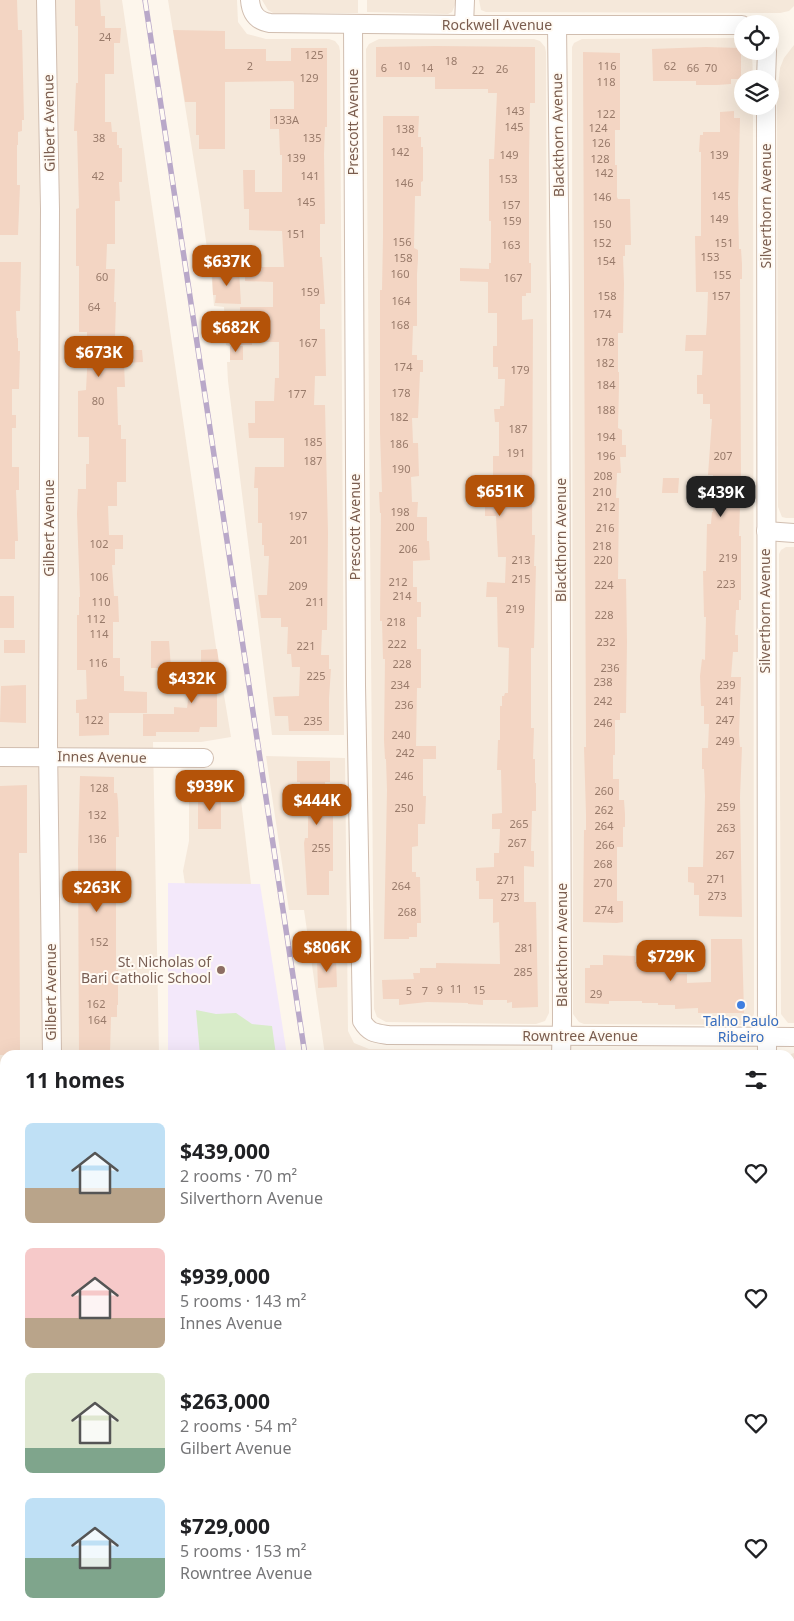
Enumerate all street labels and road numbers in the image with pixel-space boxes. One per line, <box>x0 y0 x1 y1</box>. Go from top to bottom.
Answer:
street label: Rockwell Avenue <box>442 15 552 34</box>
street label: Prescott Avenue <box>343 69 362 175</box>
street label: Blackthorn Avenue <box>547 73 568 197</box>
street label: Gilbert Avenue <box>38 74 59 172</box>
street label: Silverthorn Avenue <box>756 143 775 269</box>
street label: Prescott Avenue <box>345 474 364 580</box>
street label: Blackthorn Avenue <box>551 478 570 602</box>
street label: Gilbert Avenue <box>39 479 58 577</box>
street label: Silverthorn Avenue <box>755 548 774 674</box>
street label: Innes Avenue <box>57 746 147 767</box>
street label: Blackthorn Avenue <box>552 883 571 1007</box>
street label: Gilbert Avenue <box>41 943 60 1041</box>
street label: Rowntree Avenue <box>522 1026 638 1045</box>

